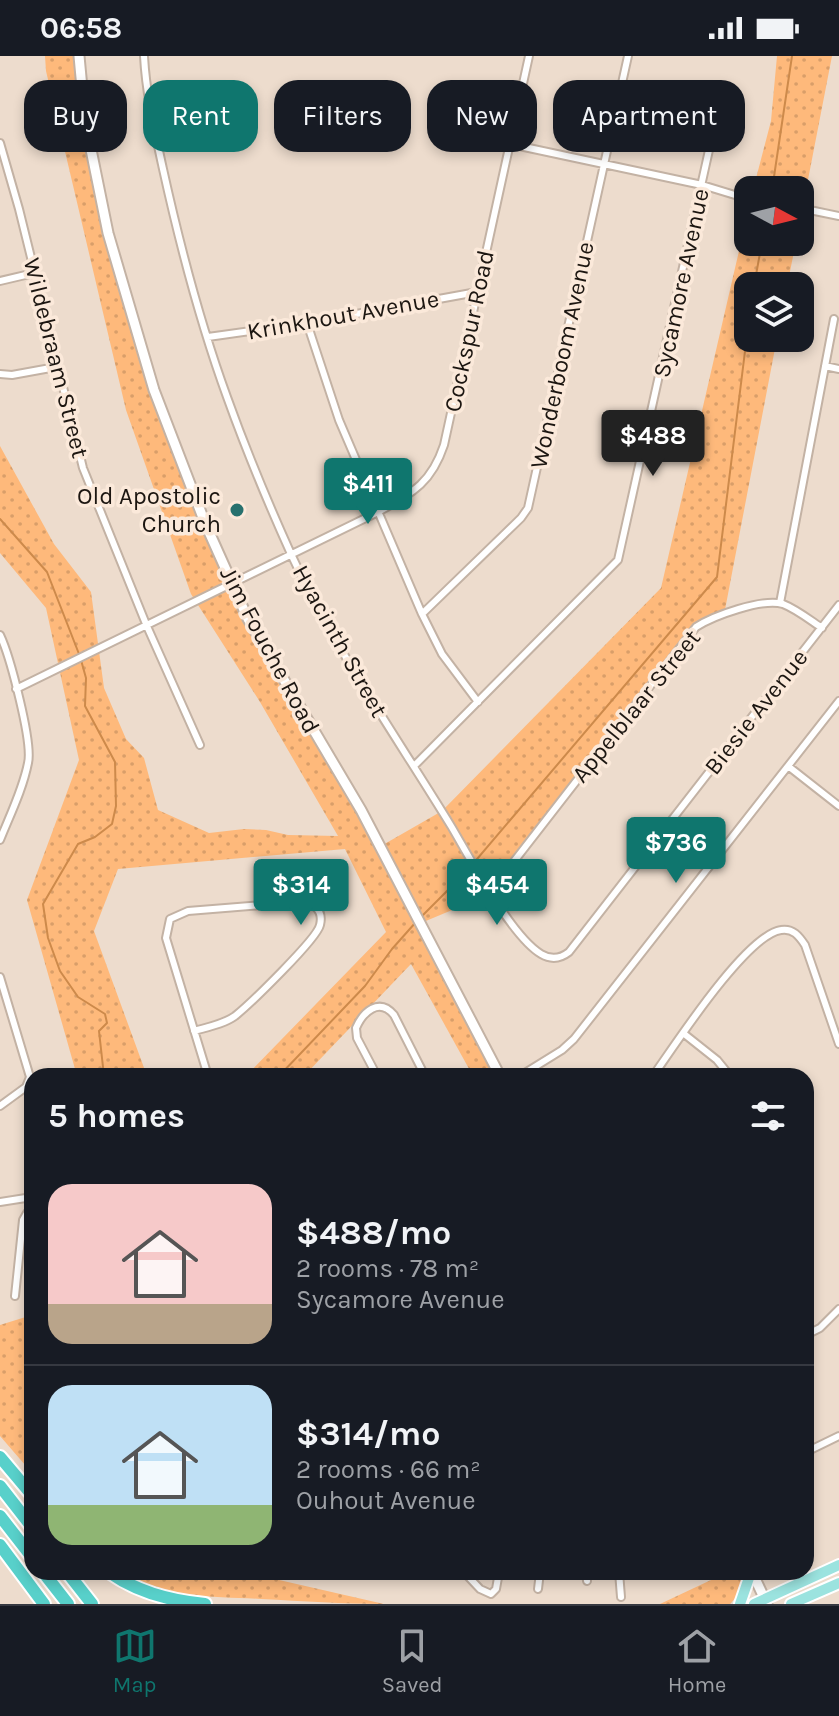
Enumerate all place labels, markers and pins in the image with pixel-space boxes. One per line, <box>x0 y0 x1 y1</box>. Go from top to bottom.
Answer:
pin: $488 <box>606 410 700 478</box>
pin: $411 <box>321 458 415 526</box>
place label: Old Apostolic Church <box>77 482 221 538</box>
marker: Old Apostolic Church <box>228 501 246 519</box>
pin: $736 <box>629 817 723 885</box>
pin: $314 <box>254 859 348 927</box>
pin: $454 <box>450 859 544 927</box>

